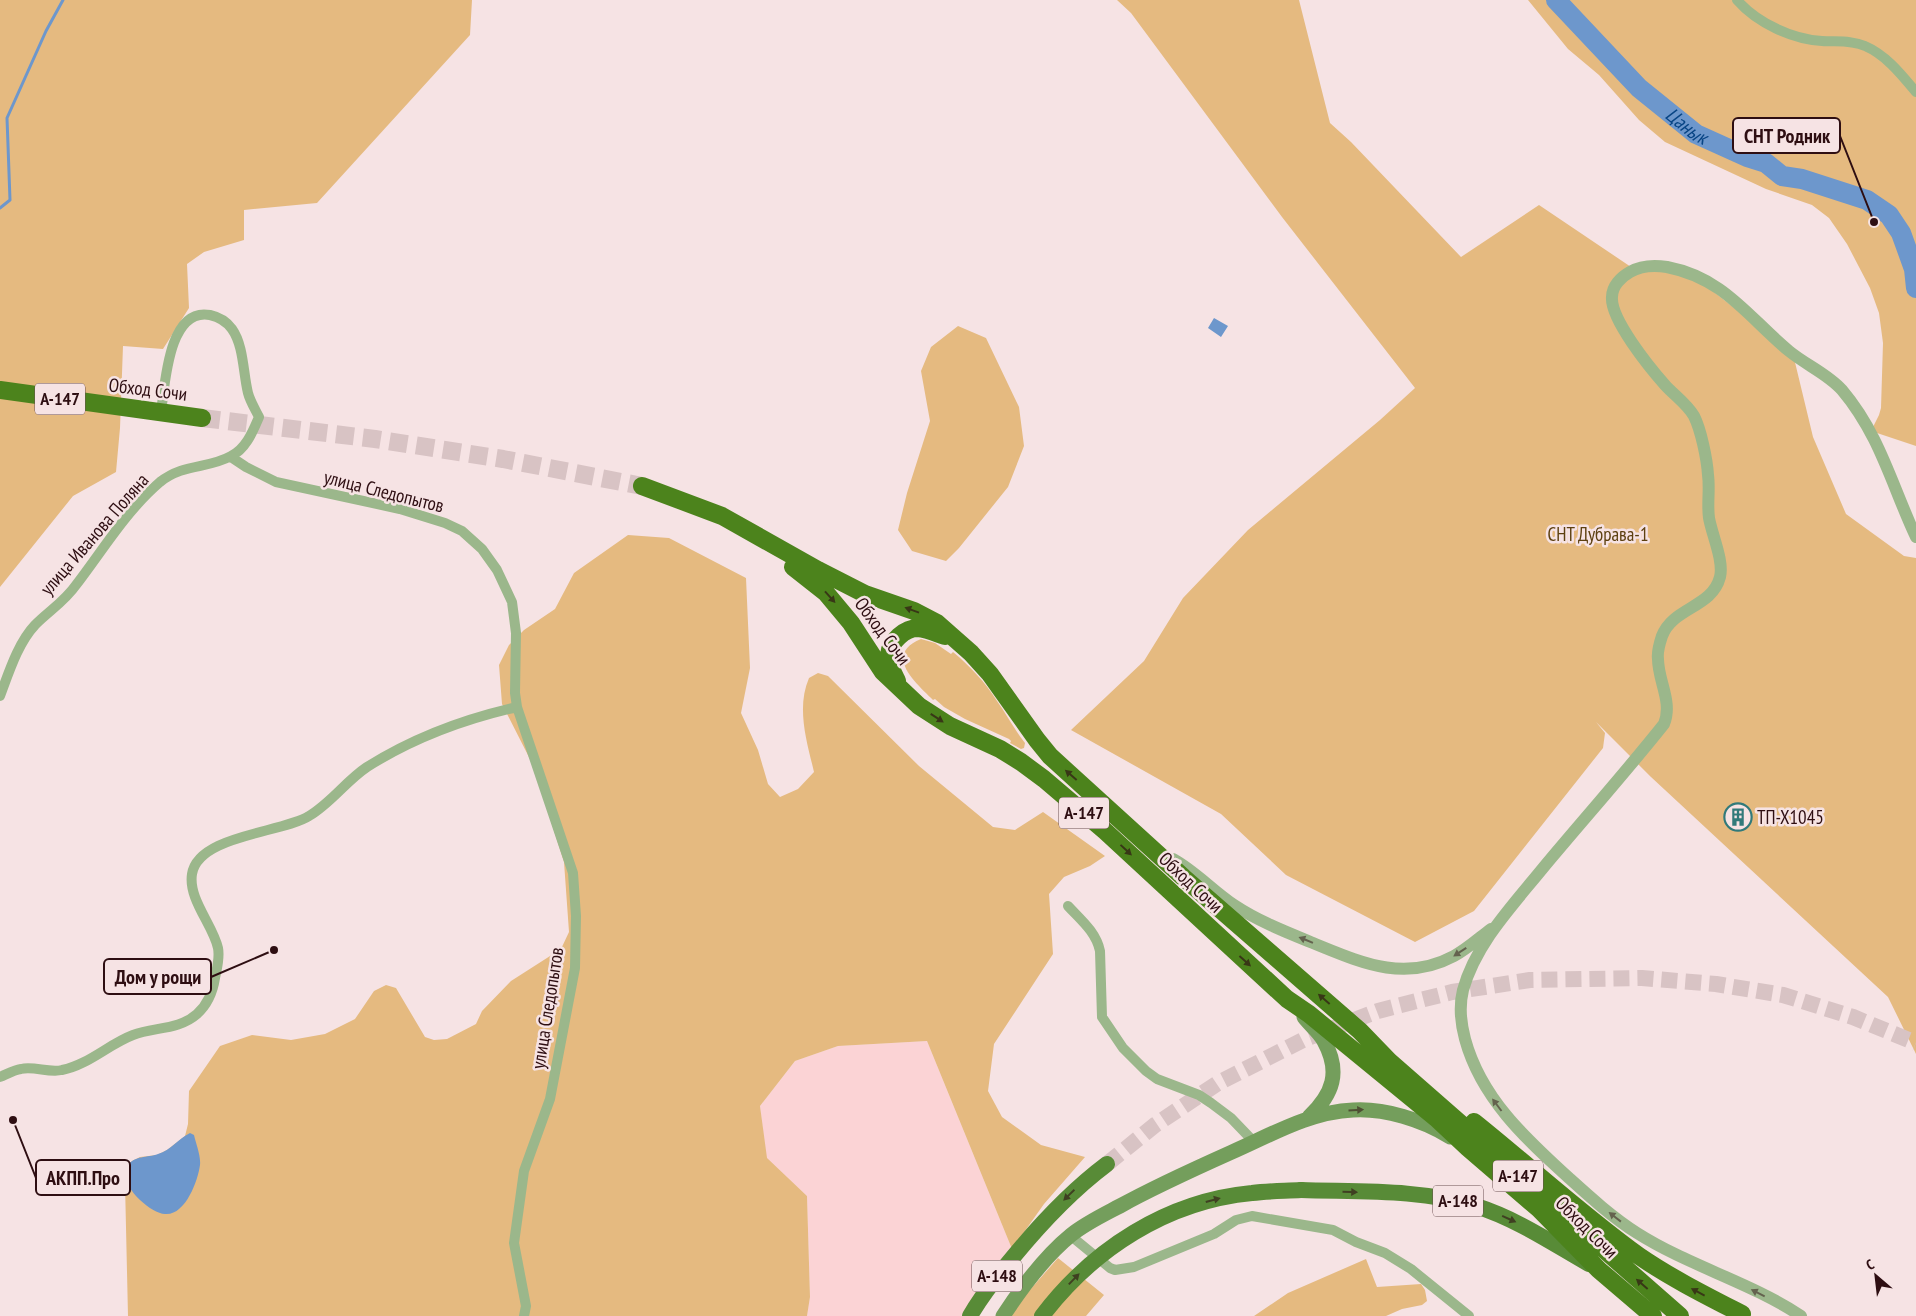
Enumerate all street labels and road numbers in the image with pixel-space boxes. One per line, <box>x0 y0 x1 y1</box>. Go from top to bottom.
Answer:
street label: Обход Сочи <box>107 372 189 406</box>
road number: А-147 <box>35 384 85 414</box>
street label: улица Следопытов <box>321 464 447 518</box>
street label: улица Иванова Поляна <box>35 468 153 600</box>
street label: Обход Сочи <box>850 592 916 670</box>
road number: А-147 <box>1059 798 1109 828</box>
street label: Обход Сочи <box>1154 846 1228 918</box>
street label: улица Следопытов <box>526 945 568 1071</box>
road number: А-147 <box>1493 1160 1543 1192</box>
road number: А-148 <box>1433 1186 1483 1216</box>
street label: Обход Сочи <box>1551 1191 1623 1263</box>
road number: А-148 <box>972 1260 1022 1292</box>

